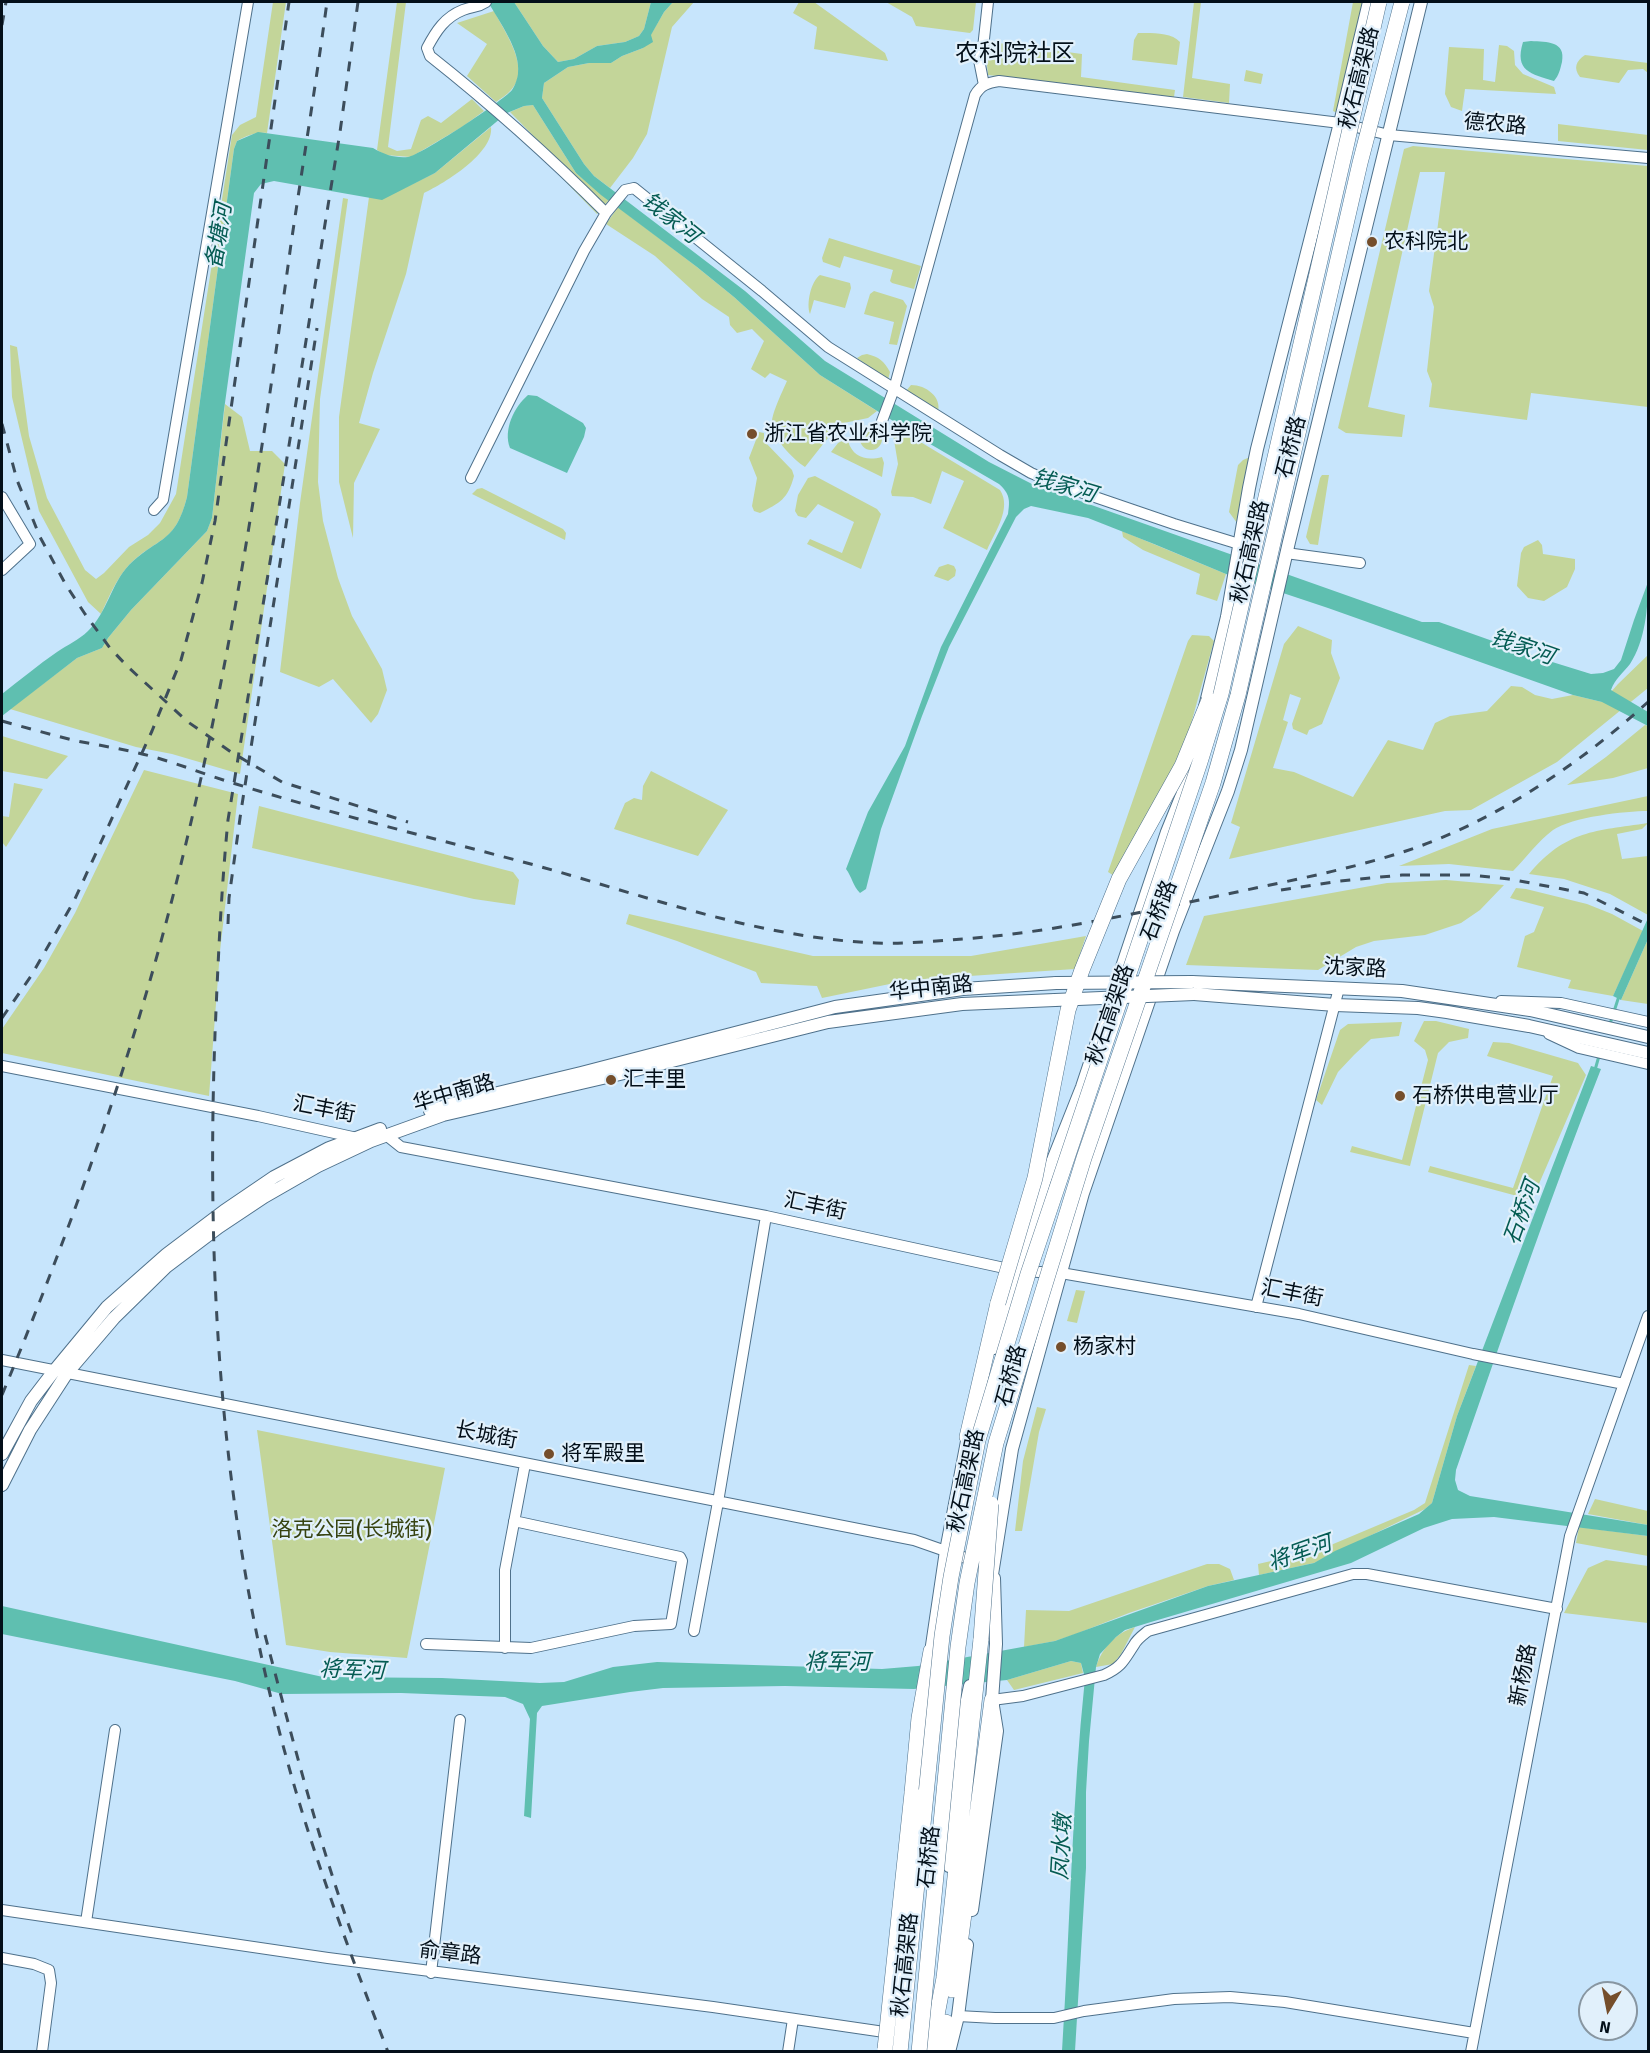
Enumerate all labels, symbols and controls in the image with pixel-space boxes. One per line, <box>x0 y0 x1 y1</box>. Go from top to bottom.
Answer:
street label: 秋石高架路 <box>1335 24 1385 132</box>
district label: 农科院社区 <box>955 41 1075 69</box>
street label: 德农路 <box>1463 110 1527 140</box>
water label: 钱家河 <box>636 188 704 250</box>
water label: 备塘河 <box>202 201 238 271</box>
place label: 农科院北 <box>1384 229 1468 255</box>
marker: 农科院北 <box>1365 235 1379 249</box>
street label: 石桥路 <box>1272 413 1312 481</box>
place label: 浙江省农业科学院 <box>764 421 932 447</box>
marker: 浙江省农业科学院 <box>745 427 759 441</box>
water label: 钱家河 <box>1029 465 1099 509</box>
street label: 秋石高架路 <box>1227 498 1275 606</box>
water label: 钱家河 <box>1487 625 1557 671</box>
street label: 石桥路 <box>1137 877 1183 945</box>
street label: 沈家路 <box>1323 955 1387 983</box>
street label: 秋石高架路 <box>1082 961 1140 1069</box>
street label: 华中南路 <box>888 972 974 1006</box>
place label: 汇丰里 <box>623 1067 686 1093</box>
street label: 华中南路 <box>410 1070 498 1118</box>
marker: 汇丰里 <box>604 1073 618 1087</box>
place label: 石桥供电营业厅 <box>1412 1083 1559 1109</box>
marker: 石桥供电营业厅 <box>1393 1089 1407 1103</box>
street label: 汇丰街 <box>291 1092 357 1128</box>
water label: 石桥河 <box>1499 1177 1547 1249</box>
street label: 汇丰街 <box>782 1188 848 1226</box>
street label: 汇丰街 <box>1259 1276 1325 1312</box>
place label: 杨家村 <box>1073 1334 1136 1360</box>
marker: 杨家村 <box>1054 1340 1068 1354</box>
street label: 石桥路 <box>992 1342 1032 1410</box>
street label: 长城街 <box>453 1418 519 1454</box>
street label: 秋石高架路 <box>944 1427 990 1535</box>
place label: 将军殿里 <box>561 1441 645 1467</box>
marker: 将军殿里 <box>542 1447 556 1461</box>
park label: 洛克公园(长城街) <box>272 1517 432 1543</box>
water label: 将军河 <box>1265 1531 1335 1577</box>
street label: 新杨路 <box>1506 1642 1542 1708</box>
water label: 将军河 <box>804 1650 870 1676</box>
water label: 将军河 <box>319 1657 385 1685</box>
water label: 凤水墩 <box>1048 1813 1078 1881</box>
street label: 石桥路 <box>914 1824 946 1890</box>
street label: 秋石高架路 <box>888 1911 924 2019</box>
street label: 俞章路 <box>417 1938 483 1970</box>
north arrow <box>1578 1981 1638 2041</box>
text: N <box>1598 2016 1612 2038</box>

